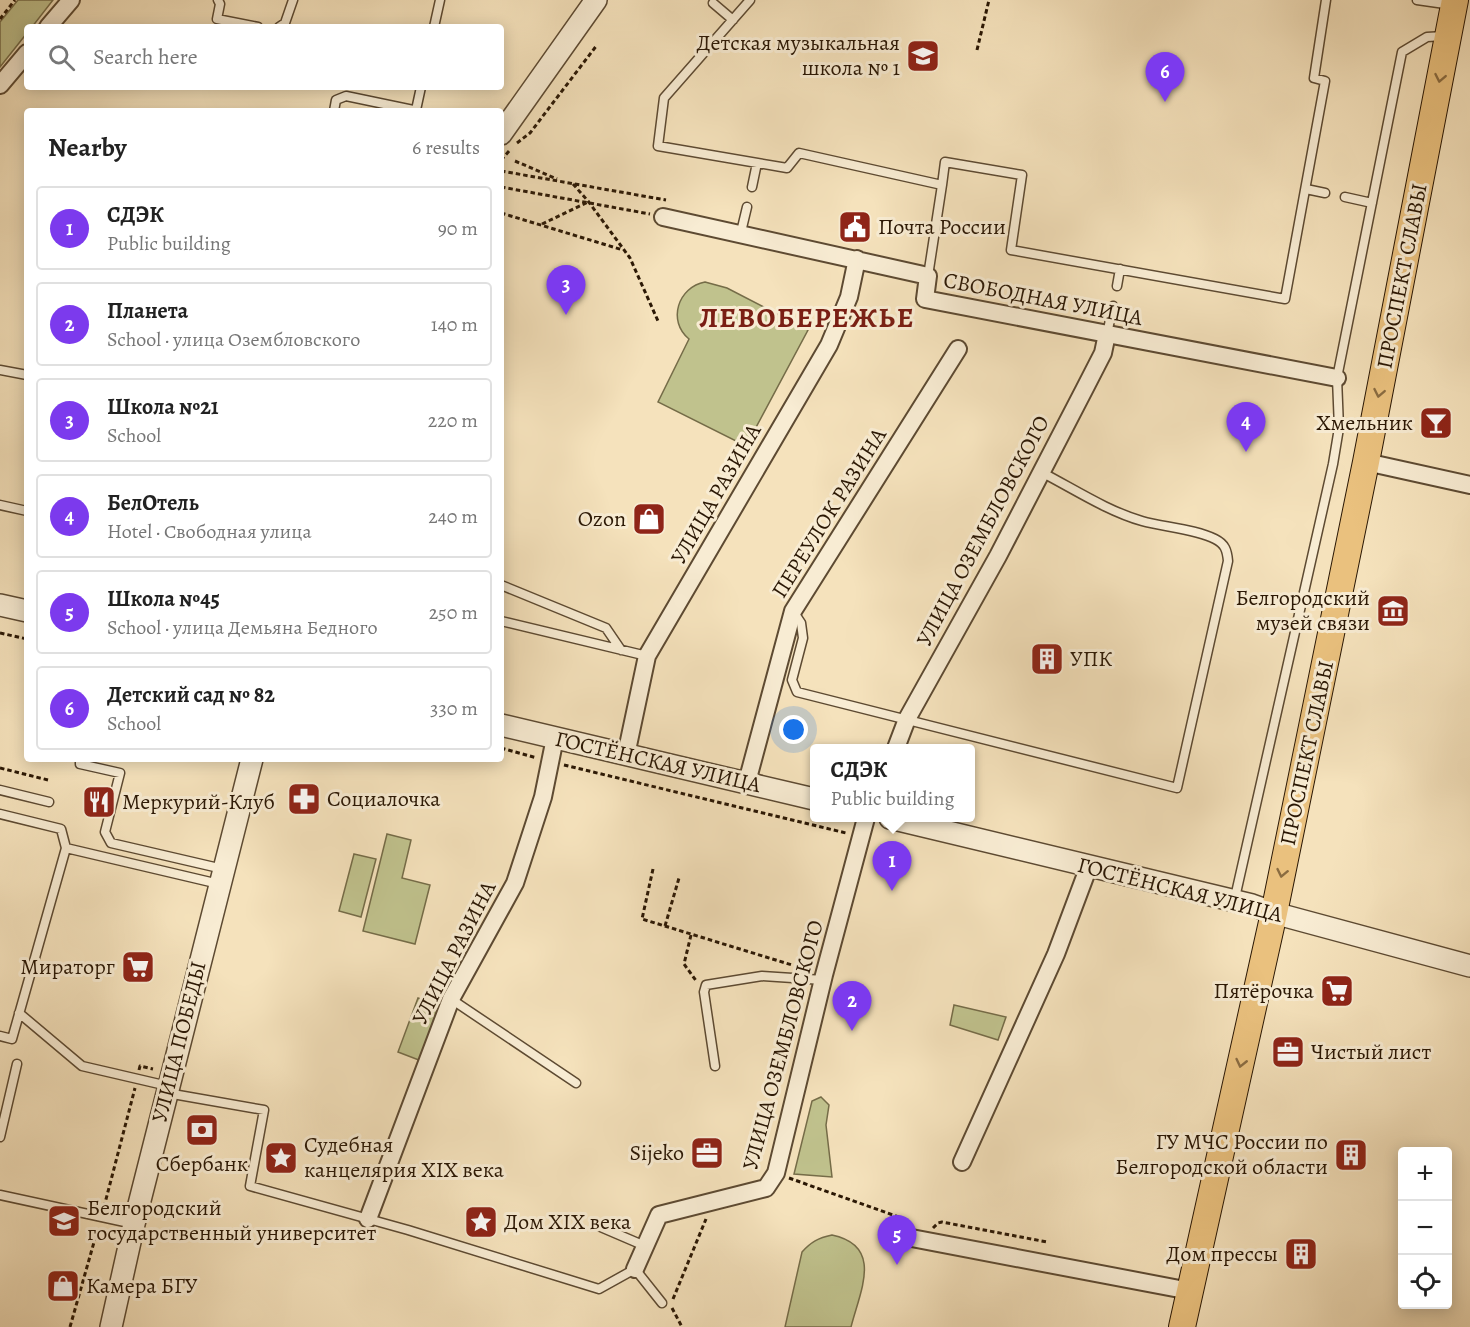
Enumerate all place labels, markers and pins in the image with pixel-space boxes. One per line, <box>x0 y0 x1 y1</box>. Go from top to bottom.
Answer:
place label: Детская музыкальная школа № 1 <box>696 28 900 83</box>
school or university icon: Детская музыкальная школа № 1 <box>905 38 941 74</box>
pin: 6 <box>1146 52 1184 102</box>
public building icon: Почта России <box>837 209 873 245</box>
place label: Почта России <box>878 212 1006 242</box>
pin: 3 <box>546 266 586 315</box>
pin: 4 <box>1226 402 1266 452</box>
bar icon: Хмельник <box>1418 405 1454 441</box>
place label: Хмельник <box>1316 408 1413 438</box>
shop icon: Ozon <box>631 501 667 537</box>
place label: Ozon <box>578 504 626 534</box>
place label: Белгородский музей связи <box>1235 583 1370 638</box>
museum icon: Белгородский музей связи <box>1375 593 1411 629</box>
building icon: УПК <box>1029 641 1065 677</box>
place label: УПК <box>1070 644 1112 674</box>
pharmacy icon: Социалочка <box>286 781 322 817</box>
restaurant icon: Меркурий-Клуб <box>81 784 117 820</box>
place label: Социалочка <box>327 784 441 814</box>
place label: Меркурий-Клуб <box>122 787 275 817</box>
pin: 1 <box>872 842 912 891</box>
supermarket icon: Мираторг <box>120 949 156 985</box>
place label: Мираторг <box>20 952 115 982</box>
supermarket icon: Пятёрочка <box>1319 973 1355 1009</box>
place label: Пятёрочка <box>1214 976 1315 1006</box>
pin: 2 <box>832 982 872 1031</box>
office icon: Чистый лист <box>1270 1034 1306 1070</box>
place label: Чистый лист <box>1311 1037 1431 1067</box>
bank icon: Сбербанк <box>184 1112 220 1148</box>
place label: ГУ МЧС России по Белгородской области <box>1115 1127 1328 1182</box>
place label: Судебная канцелярия XIX века <box>304 1130 505 1185</box>
office icon: Sijeko <box>689 1135 725 1171</box>
building icon: ГУ МЧС России по Белгородской области <box>1333 1137 1369 1173</box>
place label: Sijeko <box>630 1138 684 1168</box>
place icon: Судебная канцелярия XIX века <box>263 1140 299 1176</box>
place label: Сбербанк <box>156 1149 248 1179</box>
place label: Белгородский государственный университет <box>87 1193 377 1248</box>
school or university icon: Белгородский государственный университет <box>46 1203 82 1239</box>
place icon: Дом XIX века <box>463 1204 499 1240</box>
place label: Дом XIX века <box>504 1207 632 1237</box>
pin: 5 <box>878 1216 916 1265</box>
building icon: Дом прессы <box>1283 1236 1319 1272</box>
place label: Дом прессы <box>1166 1239 1278 1269</box>
shop icon: Камера БГУ <box>45 1268 81 1304</box>
place label: Камера БГУ <box>86 1271 198 1301</box>

